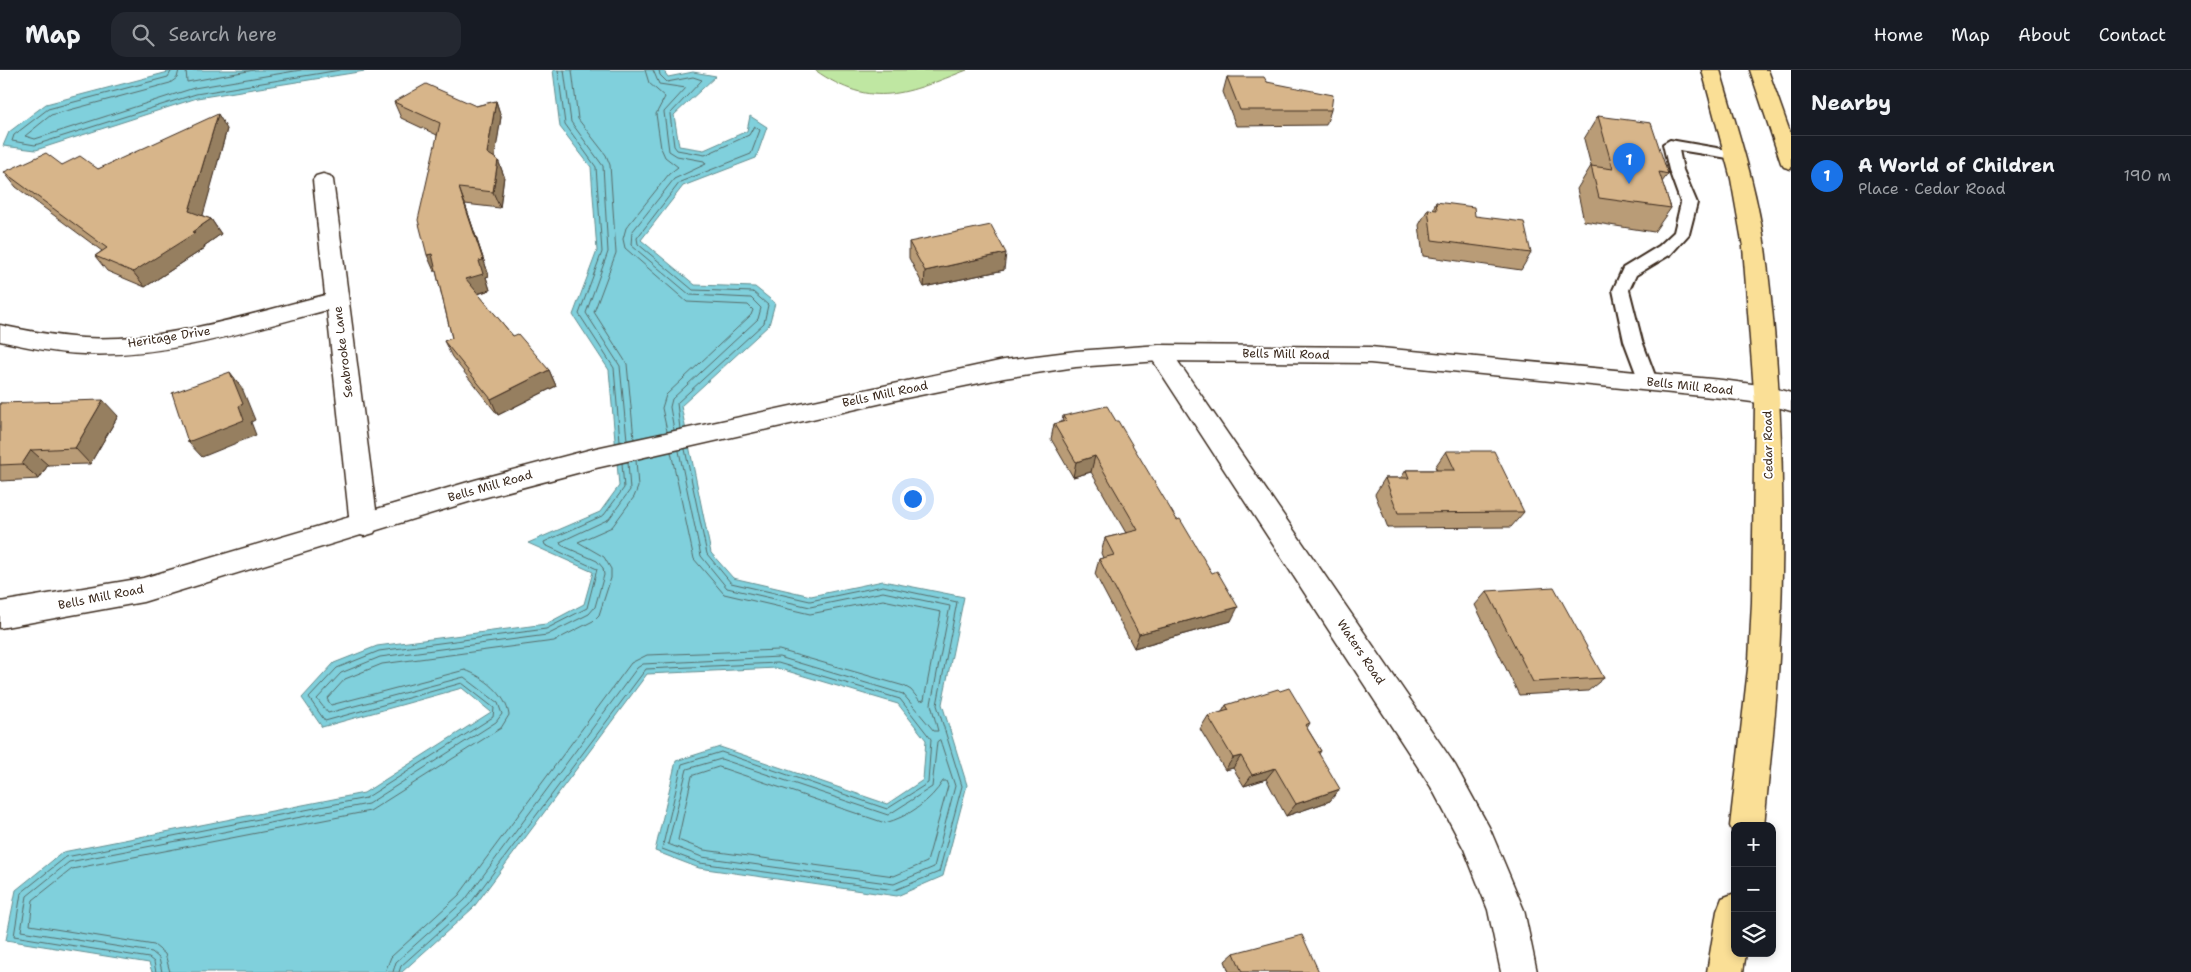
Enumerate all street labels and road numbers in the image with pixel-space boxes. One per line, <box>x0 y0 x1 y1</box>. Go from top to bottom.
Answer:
street label: Seabrooke Lane <box>329 305 357 399</box>
street label: Heritage Drive <box>126 323 212 351</box>
street label: Bells Mill Road <box>1242 345 1330 363</box>
street label: Bells Mill Road <box>1646 373 1735 399</box>
street label: Bells Mill Road <box>841 377 930 411</box>
street label: Cedar Road <box>1759 410 1777 479</box>
street label: Bells Mill Road <box>446 466 534 506</box>
street label: Bells Mill Road <box>57 581 146 613</box>
street label: Waters Road <box>1333 616 1389 688</box>

